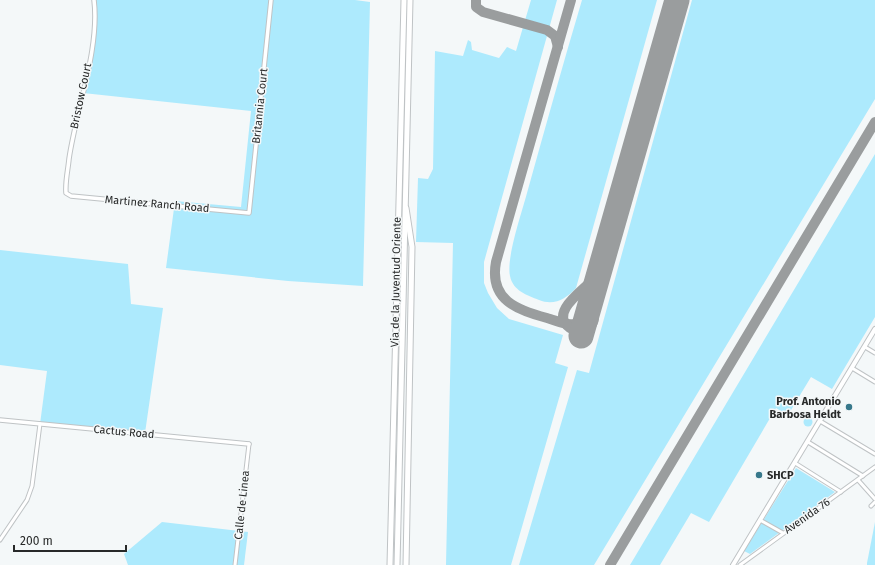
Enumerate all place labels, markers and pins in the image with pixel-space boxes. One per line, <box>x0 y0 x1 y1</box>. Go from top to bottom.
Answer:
place label: Prof. Antonio Barbosa Heldt <box>769 395 842 421</box>
marker: Prof. Antonio Barbosa Heldt <box>844 402 854 412</box>
place label: SHCP <box>767 469 794 482</box>
marker: SHCP <box>754 470 764 480</box>

